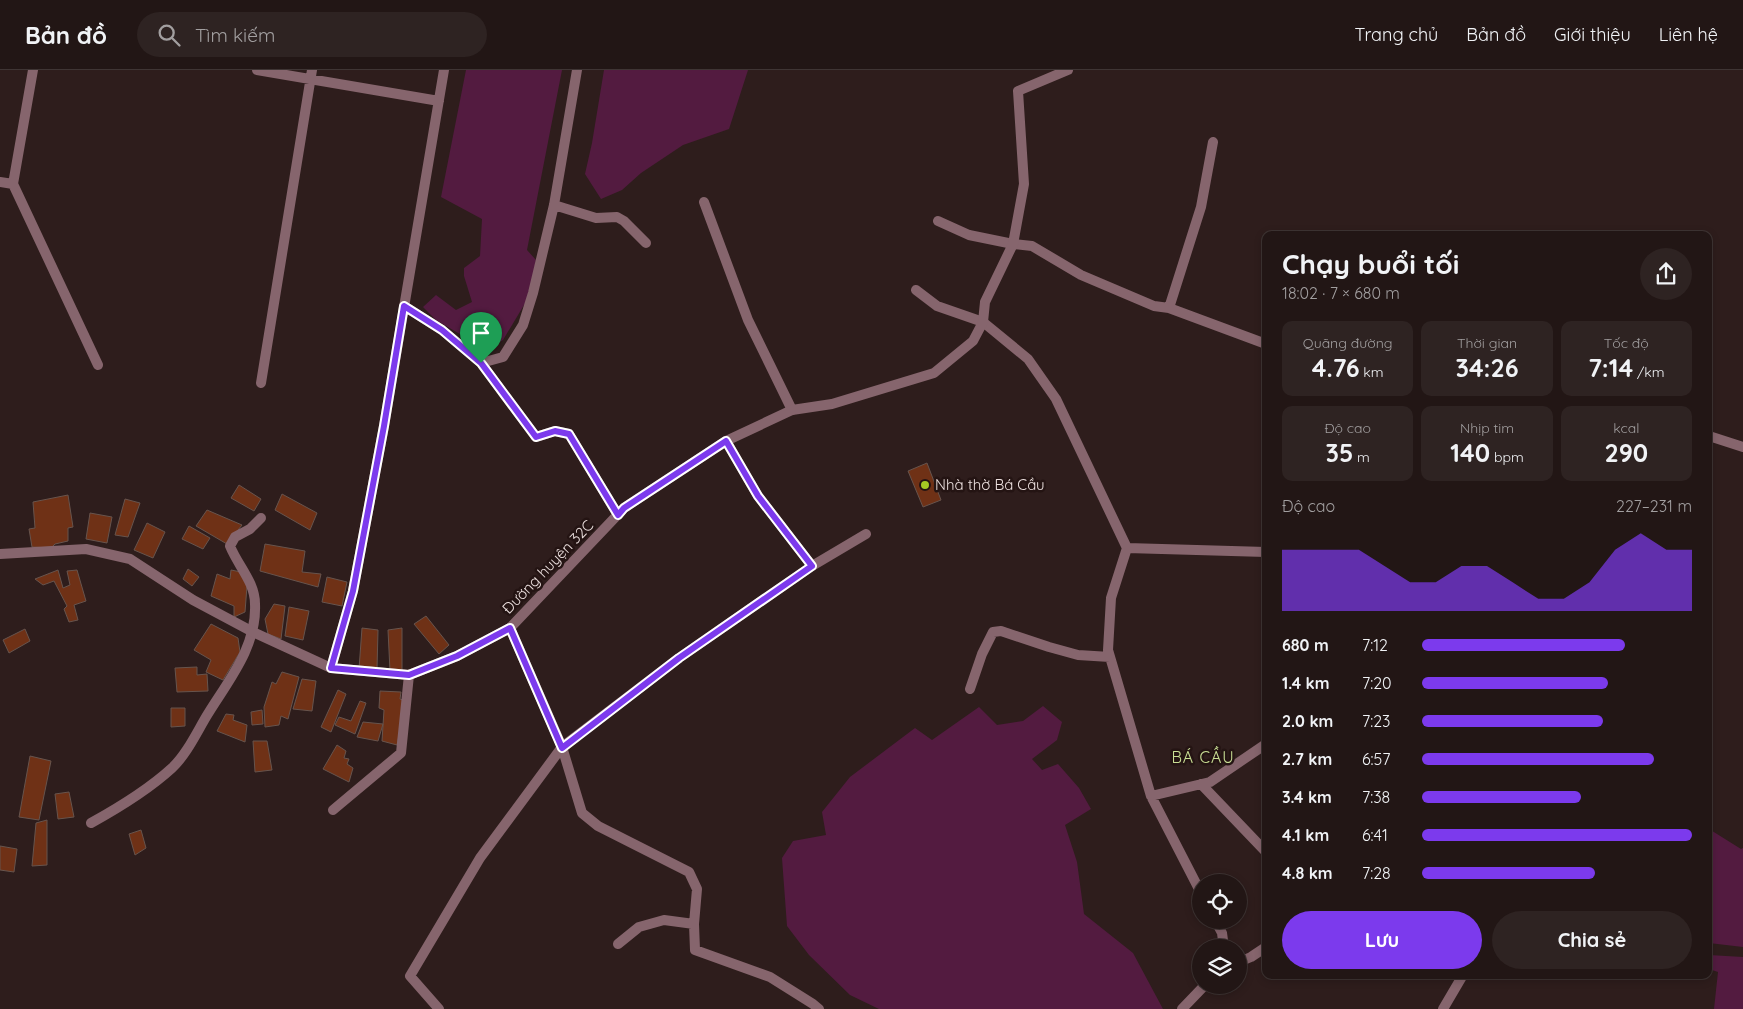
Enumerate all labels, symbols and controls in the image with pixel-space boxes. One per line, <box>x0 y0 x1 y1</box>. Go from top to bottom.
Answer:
search box <box>137 12 487 57</box>
text: Bản đồ <box>25 20 107 50</box>
icon: search <box>155 21 183 49</box>
text: Tìm kiếm <box>195 23 275 47</box>
text: Trang chủ <box>1355 23 1438 46</box>
text: Bản đồ <box>1466 23 1526 46</box>
text: Giới thiệu <box>1554 23 1631 46</box>
text: Liên hệ <box>1659 23 1718 46</box>
text: Chạy buổi tối <box>1282 246 1459 281</box>
button: share <box>1640 248 1692 300</box>
text: 18:02 · 7 × 680 m <box>1282 283 1400 303</box>
pin <box>460 312 502 363</box>
icon: arrive <box>467 319 495 347</box>
text: Quãng đường <box>1303 334 1393 352</box>
text: Thời gian <box>1457 334 1517 352</box>
text: Tốc độ <box>1604 334 1649 352</box>
text: 4.76 <box>1312 352 1359 383</box>
text: 34:26 <box>1455 352 1519 383</box>
text: 7:14 <box>1588 352 1633 383</box>
text: km <box>1359 363 1384 381</box>
text: /km <box>1633 363 1665 381</box>
text: Độ cao <box>1324 419 1371 437</box>
text: Nhịp tim <box>1460 419 1514 437</box>
text: kcal <box>1613 419 1639 437</box>
text: 35 <box>1325 437 1353 468</box>
text: 140 <box>1450 437 1490 468</box>
text: 290 <box>1604 437 1648 468</box>
text: m <box>1353 448 1370 466</box>
text: bpm <box>1490 448 1524 466</box>
place label: Nhà thờ Bá Cầu <box>935 475 1045 494</box>
marker: Nhà thờ Bá Cầu <box>919 479 931 491</box>
text: Độ cao <box>1282 496 1335 516</box>
text: 227–231 m <box>1616 496 1692 516</box>
street label: Đường huyện 32C <box>498 516 597 618</box>
text: 680 m <box>1282 635 1329 655</box>
text: 7:12 <box>1362 635 1388 655</box>
text: 1.4 km <box>1282 673 1329 693</box>
text: 7:20 <box>1362 673 1392 693</box>
text: 2.0 km <box>1282 711 1333 731</box>
text: 7:23 <box>1362 711 1390 731</box>
district label: BÁ CẦU <box>1171 746 1235 767</box>
text: 2.7 km <box>1282 749 1332 769</box>
text: 6:57 <box>1362 749 1391 769</box>
text: 3.4 km <box>1282 787 1332 807</box>
text: 7:38 <box>1362 787 1390 807</box>
text: 4.1 km <box>1282 825 1329 845</box>
text: 6:41 <box>1362 825 1388 845</box>
text: 4.8 km <box>1282 863 1333 883</box>
text: 7:28 <box>1362 863 1391 883</box>
map controls <box>1192 874 1247 994</box>
button: locate <box>1192 874 1247 929</box>
button: Lưu <box>1282 911 1482 969</box>
button: Chia sẻ <box>1492 911 1692 969</box>
button: layers <box>1192 939 1247 994</box>

